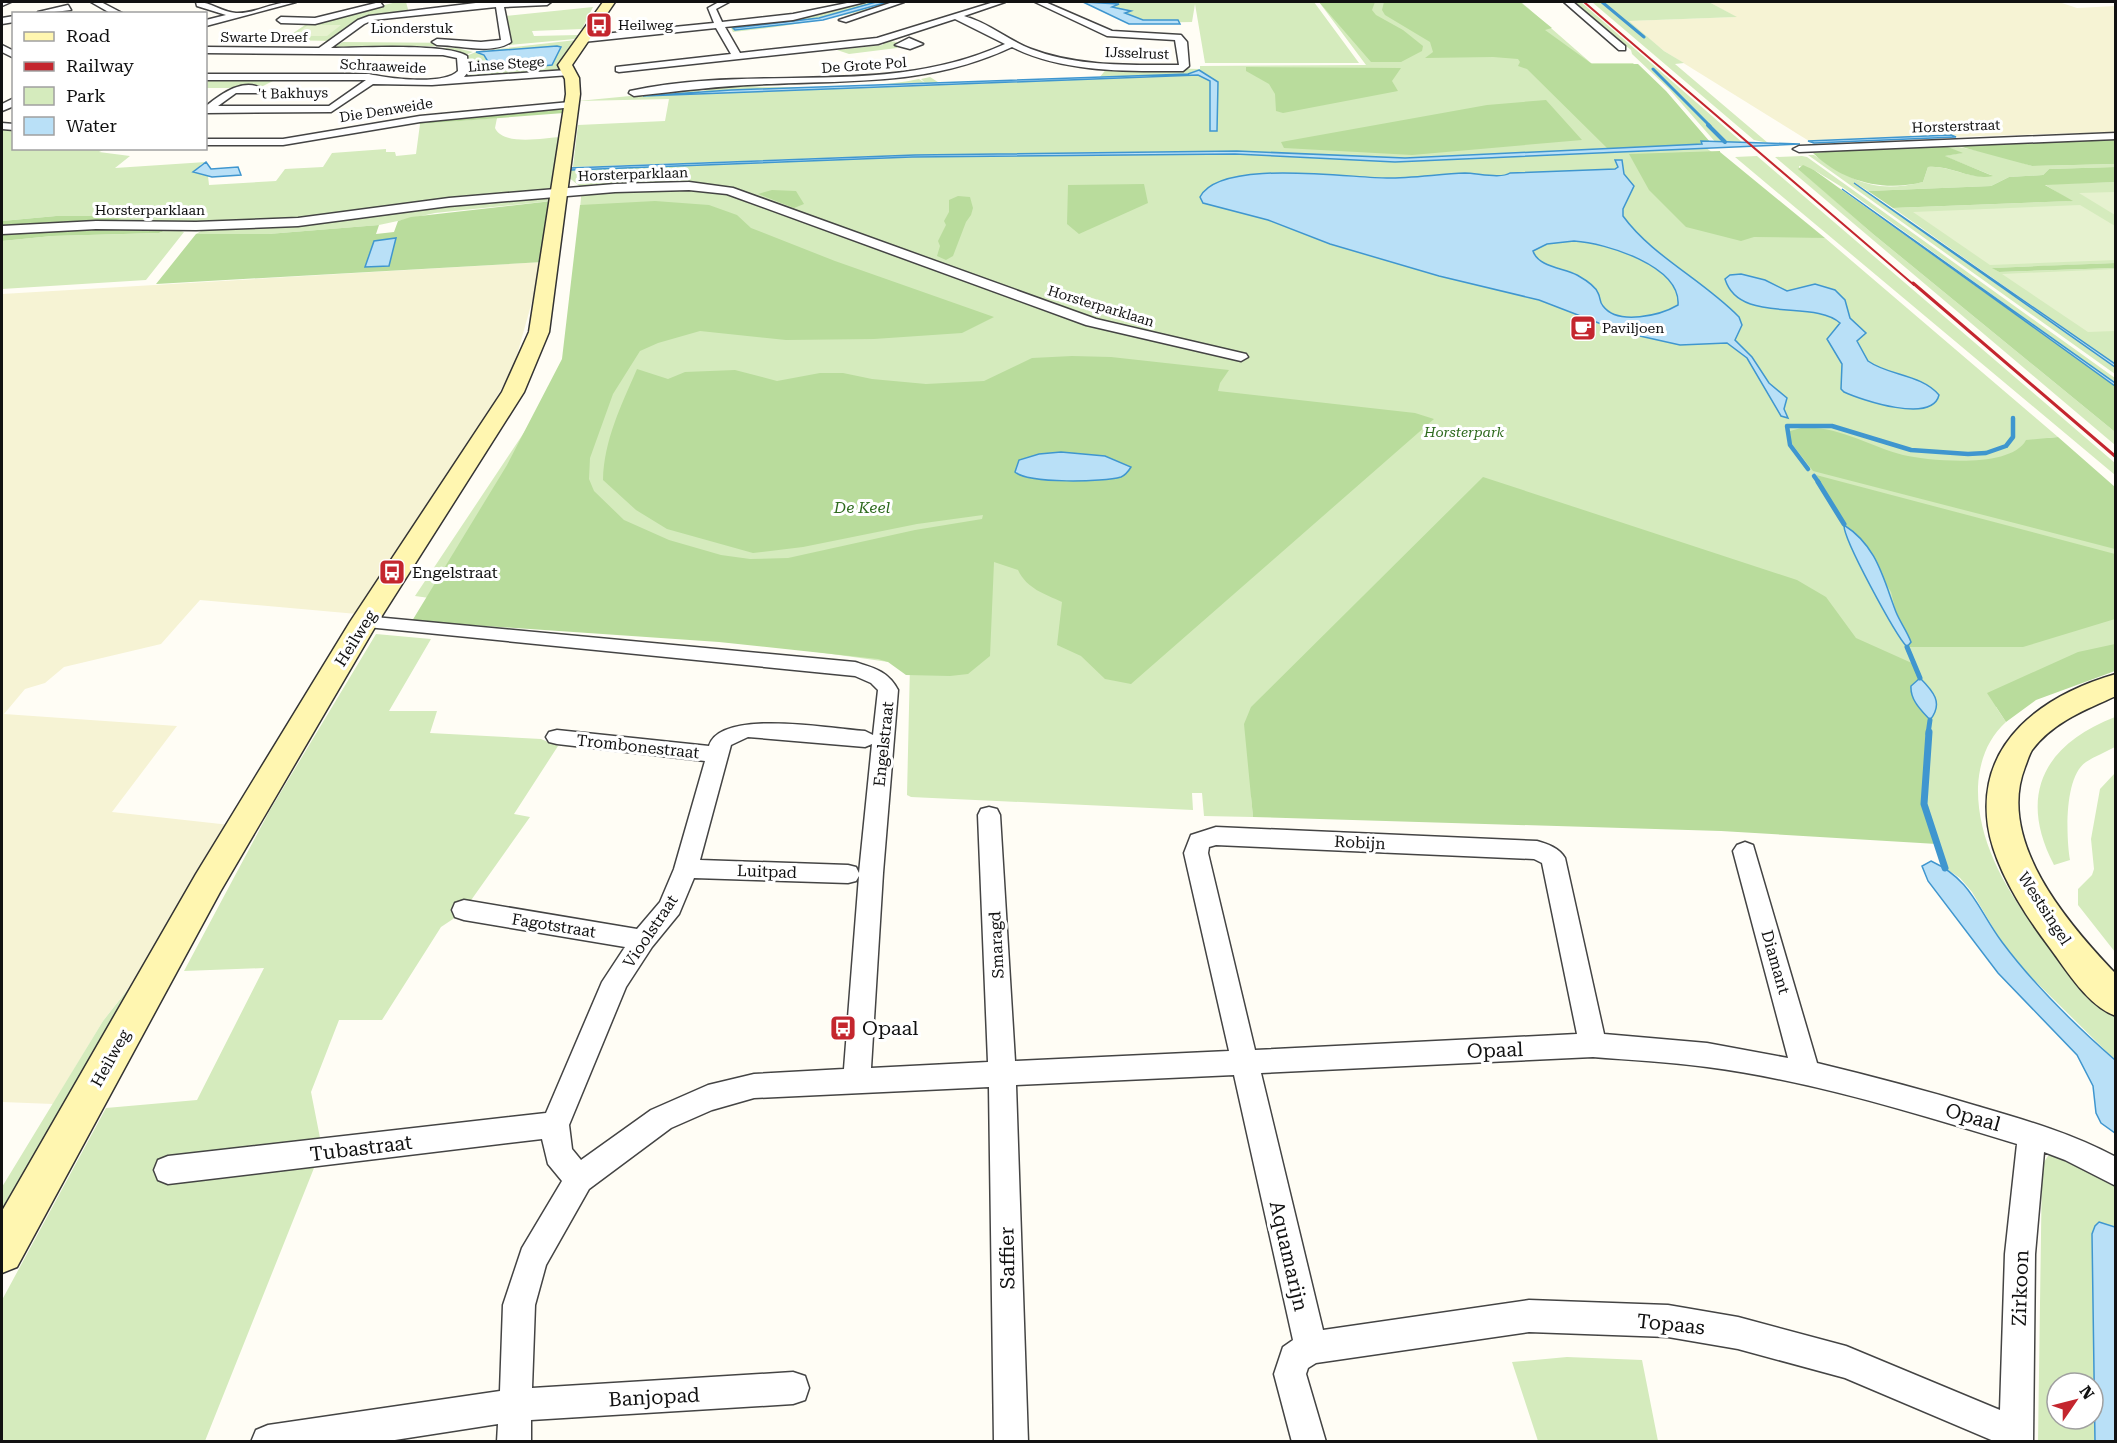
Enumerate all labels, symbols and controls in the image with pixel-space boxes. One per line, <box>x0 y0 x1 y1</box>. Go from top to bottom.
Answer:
bus stop icon: Heilweg <box>584 10 614 40</box>
legend <box>12 12 207 150</box>
place label: Heilweg <box>618 17 673 33</box>
street label: Lionderstuk <box>371 20 453 36</box>
text: Road <box>66 25 111 46</box>
street label: Swarte Dreef <box>220 29 308 45</box>
street label: IJsselrust <box>1105 44 1169 62</box>
street label: Linse Stege <box>467 53 545 75</box>
street label: De Grote Pol <box>821 54 908 76</box>
text: Railway <box>66 55 134 76</box>
street label: Schraaweide <box>339 56 427 76</box>
street label: 't Bakhuys <box>258 84 329 102</box>
text: Park <box>66 85 106 106</box>
street label: Die Denweide <box>338 95 434 125</box>
text: Water <box>66 115 117 136</box>
street label: Horsterstraat <box>1911 116 2001 136</box>
street label: Horsterparklaan <box>578 164 688 184</box>
street label: Horsterparklaan <box>95 202 205 218</box>
street label: Horsterparklaan <box>1046 282 1156 330</box>
cafe icon: Paviljoen <box>1568 313 1598 343</box>
place label: Paviljoen <box>1602 320 1664 336</box>
park label: Horsterpark <box>1423 424 1504 440</box>
park label: De Keel <box>833 498 890 517</box>
bus stop icon: Engelstraat <box>377 557 407 587</box>
place label: Engelstraat <box>412 563 498 582</box>
street label: Heilweg <box>331 606 381 670</box>
street label: Engelstraat <box>870 700 897 788</box>
street label: Trombonestraat <box>576 731 700 762</box>
street label: Robijn <box>1334 832 1386 853</box>
street label: Luitpad <box>737 861 797 882</box>
street label: Westsingel <box>2014 868 2075 948</box>
street label: Vioolstraat <box>619 891 682 971</box>
street label: Fagotstraat <box>510 909 597 942</box>
street label: Smaragd <box>985 911 1008 979</box>
street label: Diamant <box>1757 928 1794 996</box>
bus stop icon: Opaal <box>828 1013 858 1043</box>
place label: Opaal <box>862 1016 918 1040</box>
street label: Heilweg <box>87 1025 134 1090</box>
street label: Opaal <box>1466 1037 1524 1063</box>
street label: Opaal <box>1943 1098 2003 1136</box>
street label: Tubastraat <box>308 1130 414 1166</box>
street label: Aquamarijn <box>1265 1198 1313 1314</box>
street label: Saffier <box>994 1226 1020 1290</box>
street label: Zirkoon <box>2007 1249 2033 1327</box>
street label: Topaas <box>1636 1308 1706 1340</box>
north arrow <box>2045 1371 2105 1431</box>
text: N <box>2076 1382 2098 1403</box>
street label: Banjopad <box>608 1383 701 1411</box>

